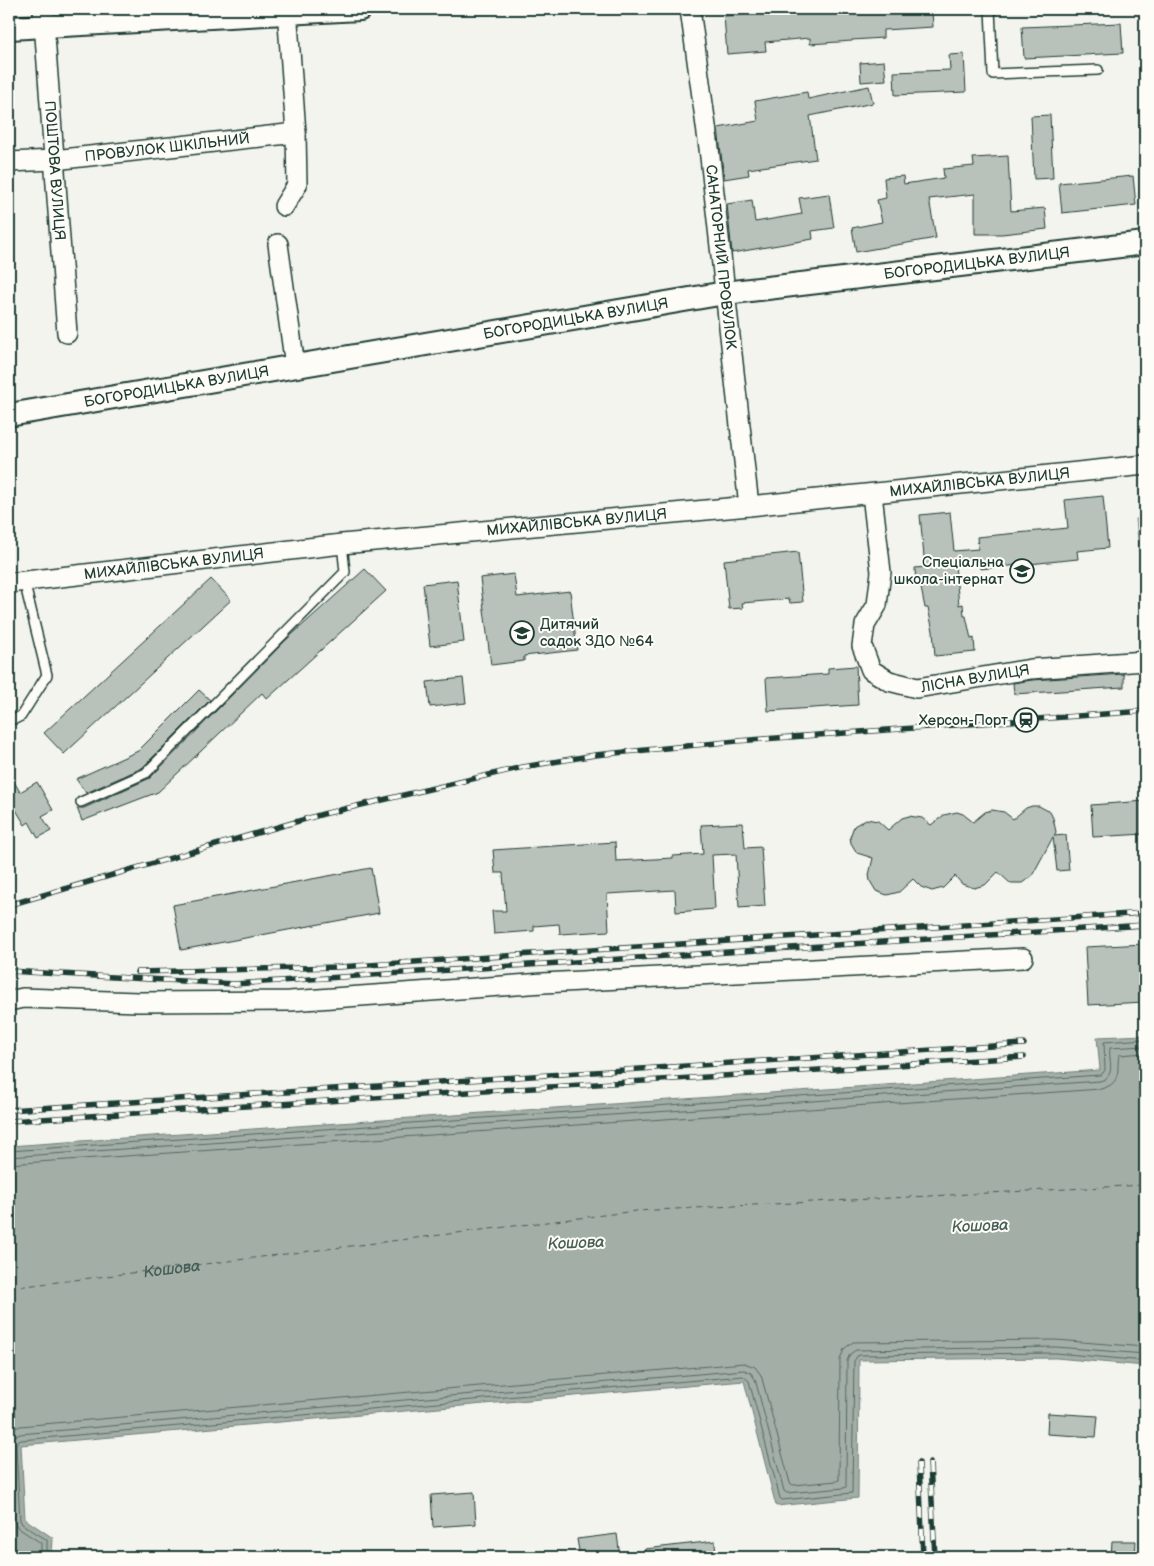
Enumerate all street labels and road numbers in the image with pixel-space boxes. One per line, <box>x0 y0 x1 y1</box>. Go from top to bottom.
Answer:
street label: ПОШТОВА ВУЛИЦЯ <box>40 100 69 241</box>
street label: ПРОВУЛОК ШКІЛЬНИЙ <box>84 129 251 167</box>
street label: САНАТОРНИЙ ПРОВУЛОК <box>701 164 740 351</box>
street label: БОГОРОДИЦЬКА ВУЛИЦЯ <box>883 243 1071 284</box>
street label: БОГОРОДИЦЬКА ВУЛИЦЯ <box>482 294 670 344</box>
street label: БОГОРОДИЦЬКА ВУЛИЦЯ <box>83 362 271 412</box>
street label: МИХАЙЛІВСЬКА ВУЛИЦЯ <box>889 464 1071 501</box>
street label: МИХАЙЛІВСЬКА ВУЛИЦЯ <box>486 505 668 540</box>
street label: МИХАЙЛІВСЬКА ВУЛИЦЯ <box>83 544 265 584</box>
street label: ЛІСНА ВУЛИЦЯ <box>918 660 1031 697</box>

